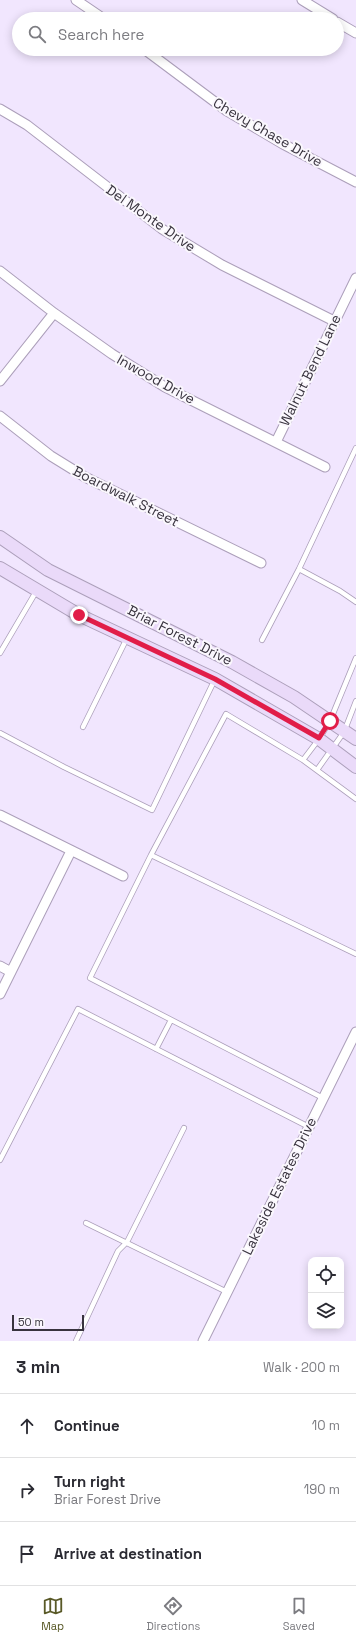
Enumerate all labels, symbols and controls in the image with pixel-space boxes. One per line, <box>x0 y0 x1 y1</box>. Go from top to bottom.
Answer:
search box <box>12 12 344 56</box>
icon: search <box>26 23 48 45</box>
text: Search here <box>58 25 144 44</box>
street label: Chevy Chase Drive <box>210 93 326 171</box>
street label: Del Monte Drive <box>103 180 199 256</box>
street label: Walnut Bend Lane <box>275 311 345 429</box>
street label: Inwood Drive <box>114 350 198 408</box>
street label: Boardwalk Street <box>70 462 182 530</box>
street label: Briar Forest Drive <box>125 601 235 669</box>
route end <box>70 606 88 624</box>
route start <box>321 712 339 730</box>
street label: Lakeside Estates Drive <box>238 1114 320 1258</box>
map controls <box>308 1257 344 1329</box>
button: locate <box>308 1257 344 1293</box>
button: layers <box>308 1293 344 1329</box>
scale bar <box>12 1313 84 1332</box>
text: 50 m <box>18 1315 44 1329</box>
text: 3 min <box>16 1356 60 1378</box>
text: Walk · 200 m <box>263 1359 340 1376</box>
icon: ahead <box>16 1415 38 1437</box>
text: Continue <box>54 1416 120 1435</box>
text: 10 m <box>312 1417 340 1434</box>
text: Turn right <box>54 1472 125 1491</box>
icon: right <box>16 1479 38 1501</box>
text: 190 m <box>304 1481 340 1498</box>
text: Briar Forest Drive <box>54 1491 161 1508</box>
icon: arrive <box>16 1543 38 1565</box>
text: Arrive at destination <box>54 1544 202 1563</box>
tab: Map <box>41 1595 64 1633</box>
tab: Directions <box>146 1595 200 1633</box>
tab: Saved <box>283 1595 315 1633</box>

